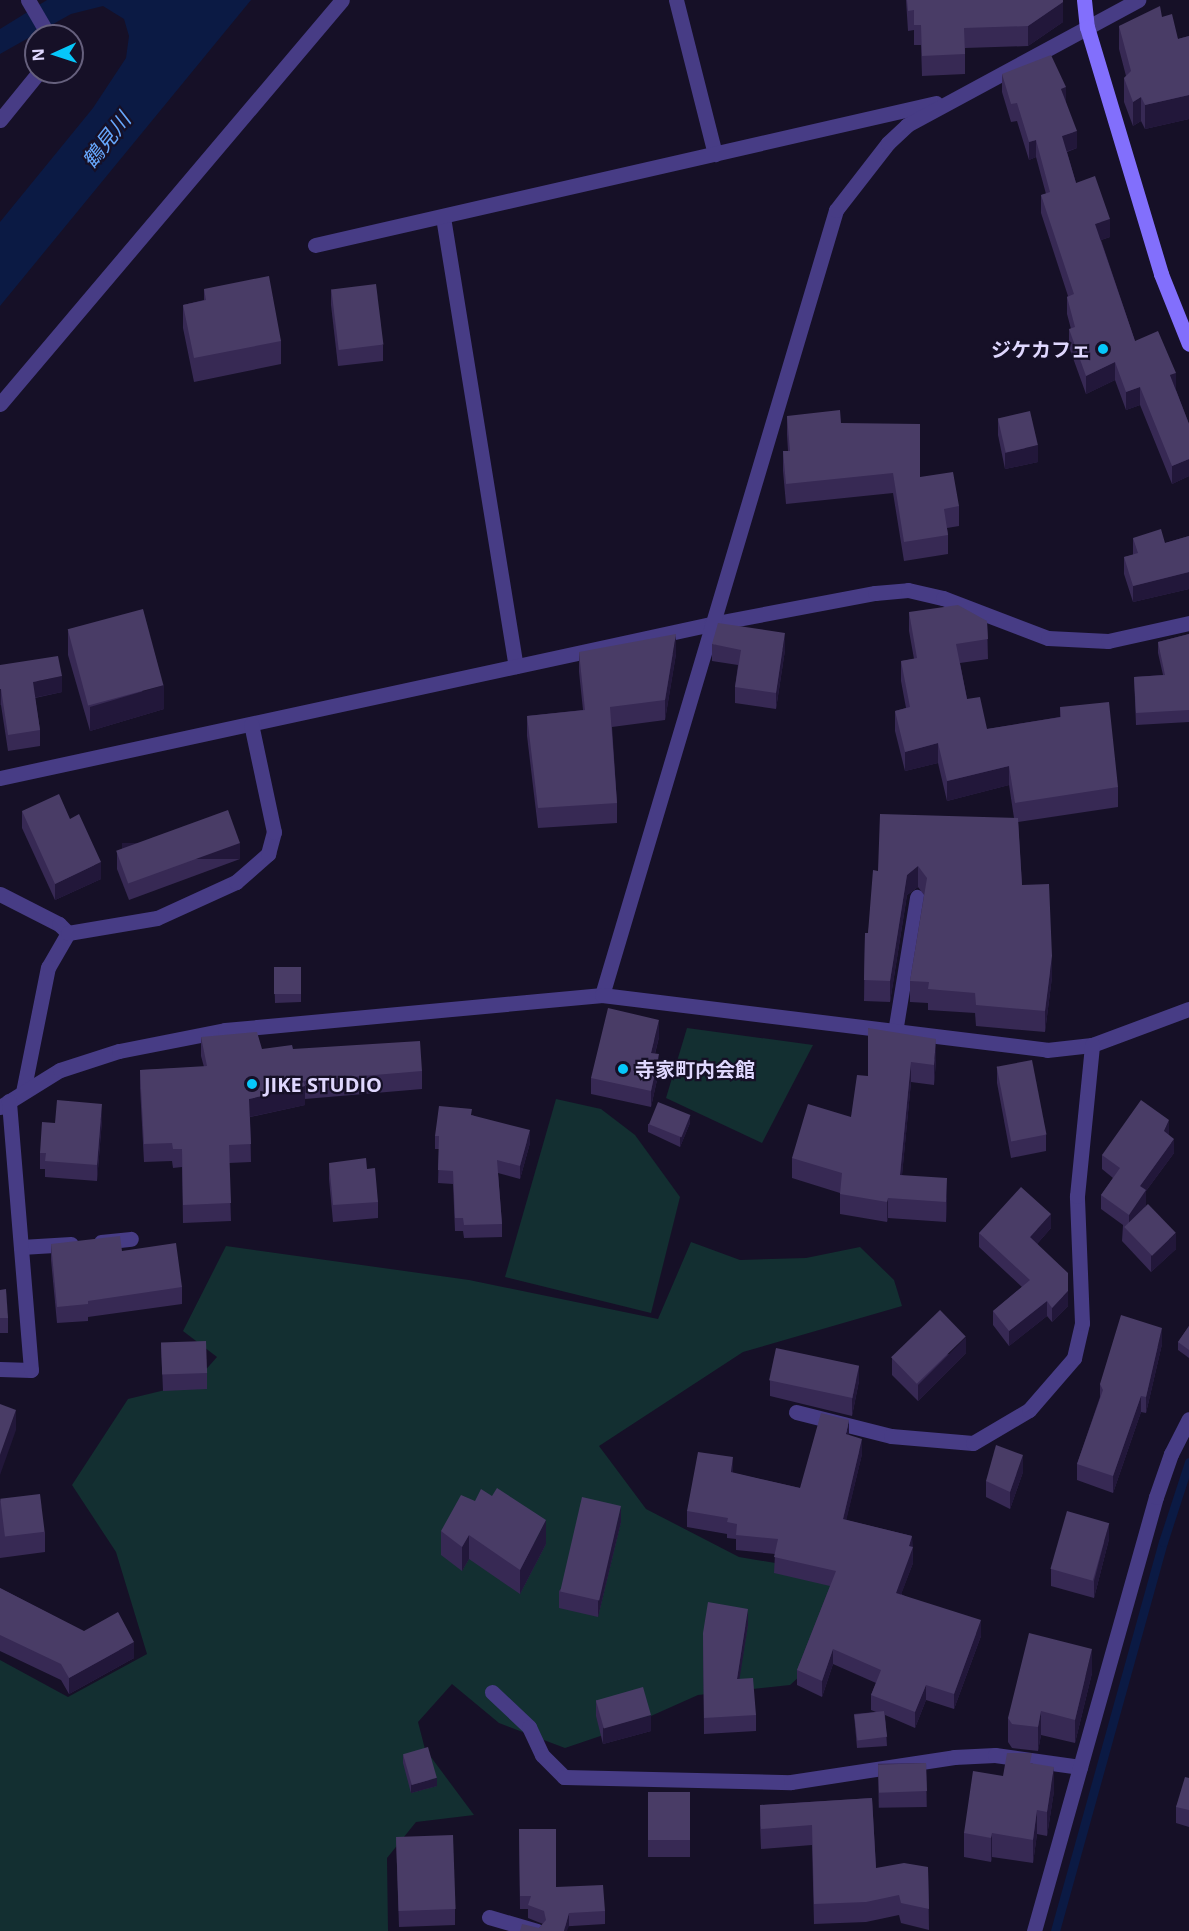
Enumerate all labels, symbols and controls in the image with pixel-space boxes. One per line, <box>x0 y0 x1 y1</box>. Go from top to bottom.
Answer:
north arrow <box>24 24 84 84</box>
text: N <box>27 48 49 62</box>
water label: 鶴見川 <box>77 107 135 173</box>
place label: ジケカフェ <box>991 337 1091 361</box>
marker: ジケカフェ <box>1096 342 1110 356</box>
place label: 寺家町内会館 <box>635 1057 755 1081</box>
marker: 寺家町内会館 <box>616 1062 630 1076</box>
place label: JIKE STUDIO <box>264 1072 382 1096</box>
marker: JIKE STUDIO <box>245 1077 259 1091</box>

